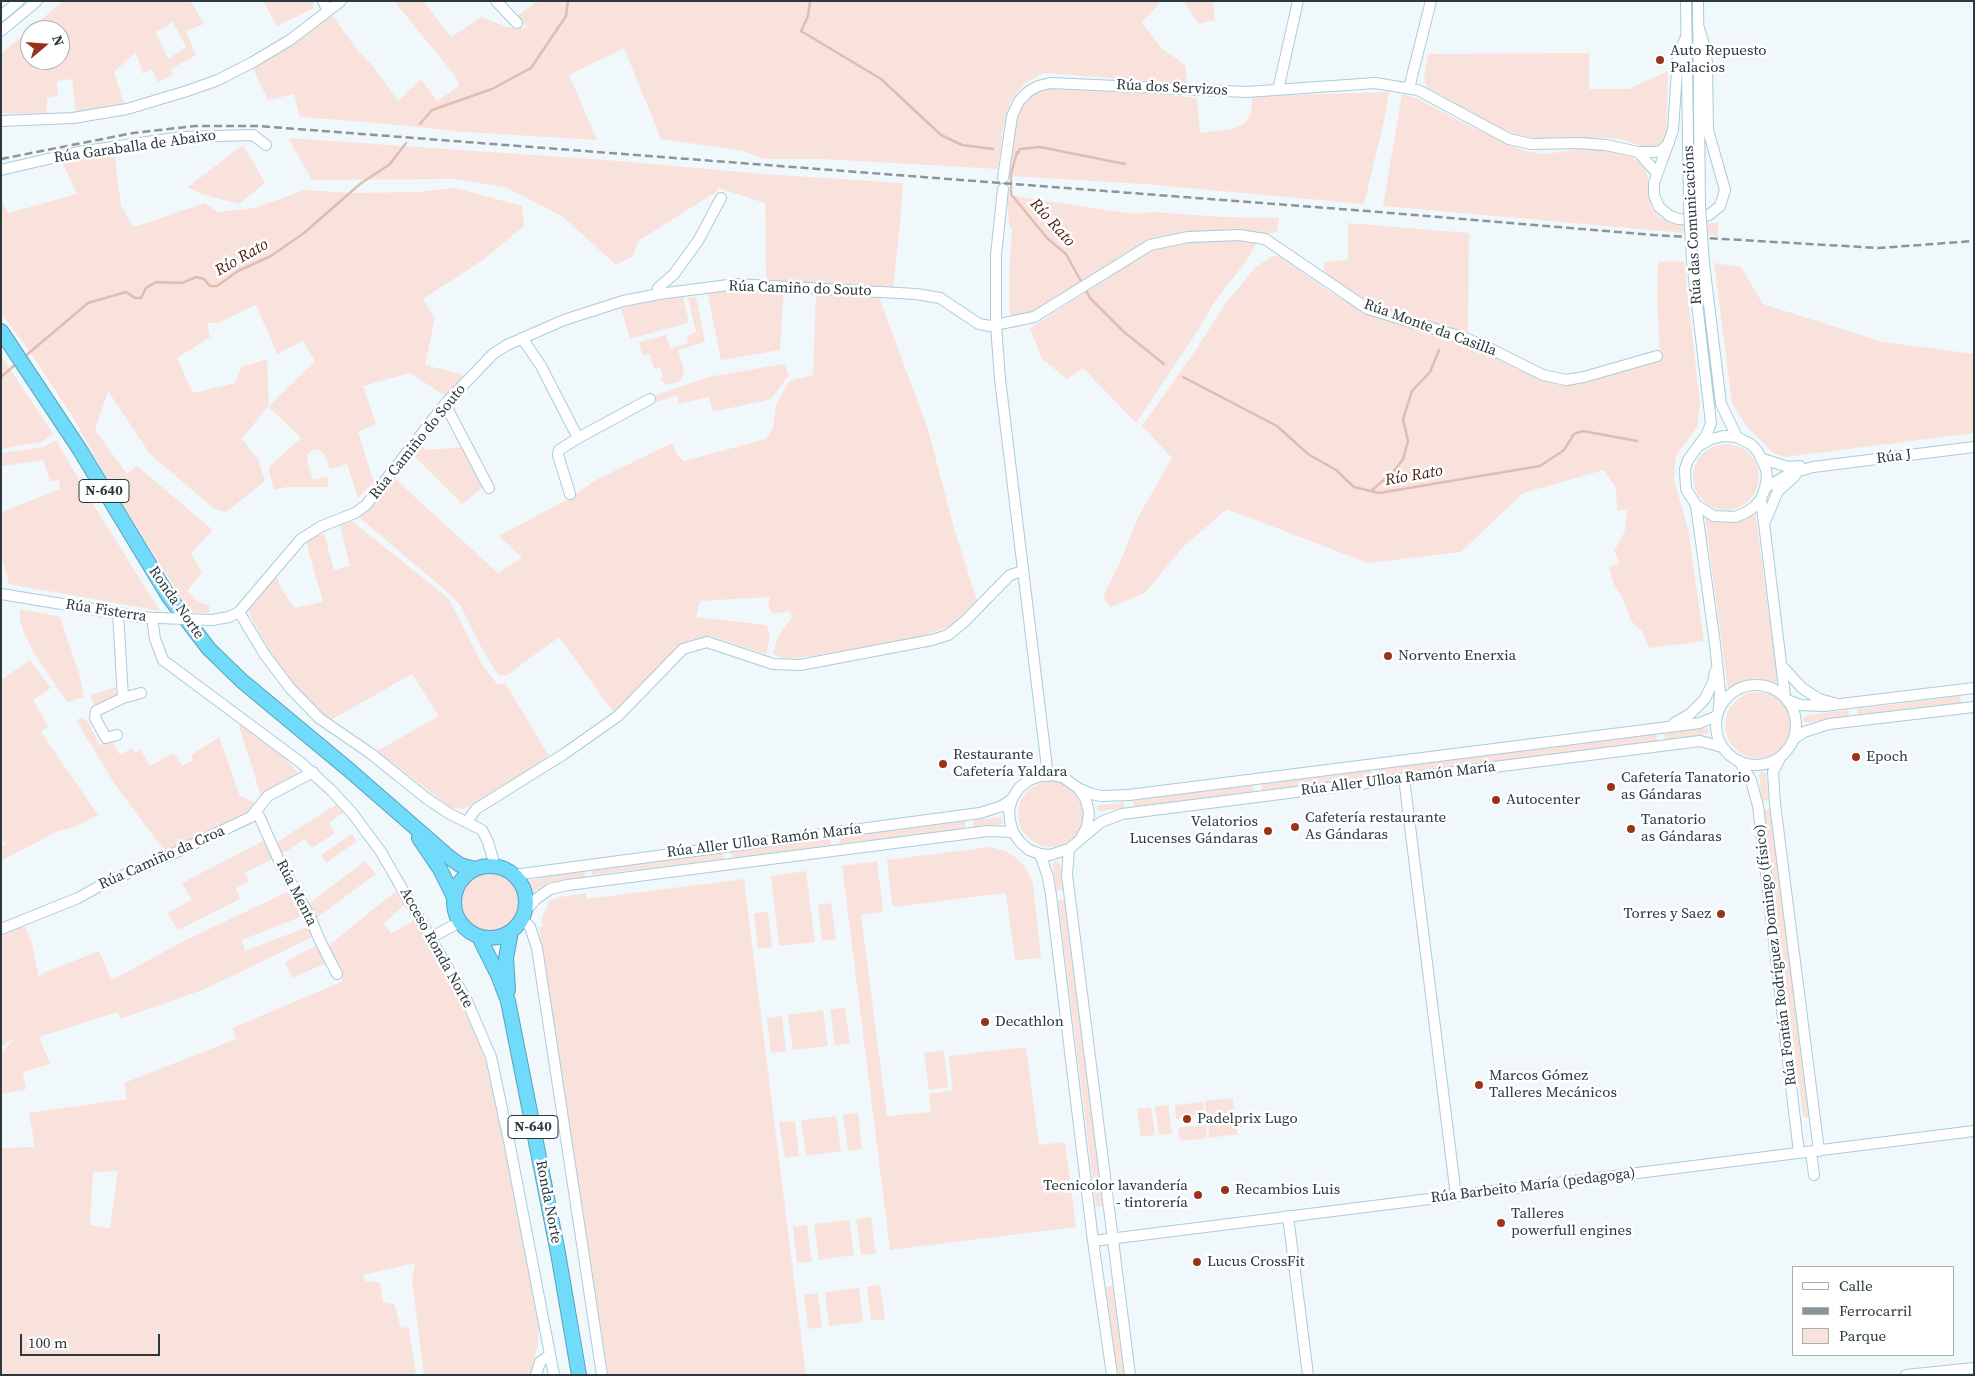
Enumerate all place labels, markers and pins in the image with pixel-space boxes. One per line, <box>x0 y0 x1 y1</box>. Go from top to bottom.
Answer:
place label: Auto Repuesto Palacios <box>1670 42 1767 77</box>
marker: Auto Repuesto Palacios <box>1654 54 1666 66</box>
place label: Norvento Enerxia <box>1398 647 1516 665</box>
marker: Norvento Enerxia <box>1382 650 1394 662</box>
place label: Restaurante Cafetería Yaldara <box>953 746 1067 781</box>
place label: Epoch <box>1866 748 1908 766</box>
marker: Epoch <box>1850 751 1862 763</box>
marker: Restaurante Cafetería Yaldara <box>937 758 949 770</box>
place label: Cafetería Tanatorio as Gándaras <box>1621 769 1750 804</box>
marker: Cafetería Tanatorio as Gándaras <box>1605 781 1617 793</box>
place label: Autocenter <box>1506 791 1580 809</box>
marker: Autocenter <box>1490 794 1502 806</box>
place label: Cafetería restaurante As Gándaras <box>1305 809 1446 844</box>
place label: Tanatorio as Gándaras <box>1641 811 1722 846</box>
place label: Velatorios Lucenses Gándaras <box>1129 813 1258 848</box>
marker: Cafetería restaurante As Gándaras <box>1289 821 1301 833</box>
marker: Tanatorio as Gándaras <box>1625 823 1637 835</box>
marker: Velatorios Lucenses Gándaras <box>1262 825 1274 837</box>
place label: Torres y Saez <box>1624 905 1711 923</box>
marker: Torres y Saez <box>1715 908 1727 920</box>
place label: Decathlon <box>995 1013 1064 1031</box>
marker: Decathlon <box>979 1016 991 1028</box>
place label: Marcos Gómez Talleres Mecánicos <box>1489 1067 1617 1102</box>
marker: Marcos Gómez Talleres Mecánicos <box>1473 1079 1485 1091</box>
place label: Padelprix Lugo <box>1197 1110 1298 1128</box>
marker: Padelprix Lugo <box>1181 1113 1193 1125</box>
place label: Tecnicolor lavandería - tintorería <box>1043 1177 1188 1212</box>
place label: Recambios Luis <box>1235 1181 1340 1199</box>
marker: Recambios Luis <box>1219 1184 1231 1196</box>
marker: Tecnicolor lavandería - tintorería <box>1192 1189 1204 1201</box>
place label: Talleres powerfull engines <box>1511 1205 1632 1240</box>
marker: Talleres powerfull engines <box>1495 1217 1507 1229</box>
place label: Lucus CrossFit <box>1207 1253 1305 1271</box>
marker: Lucus CrossFit <box>1191 1256 1203 1268</box>

